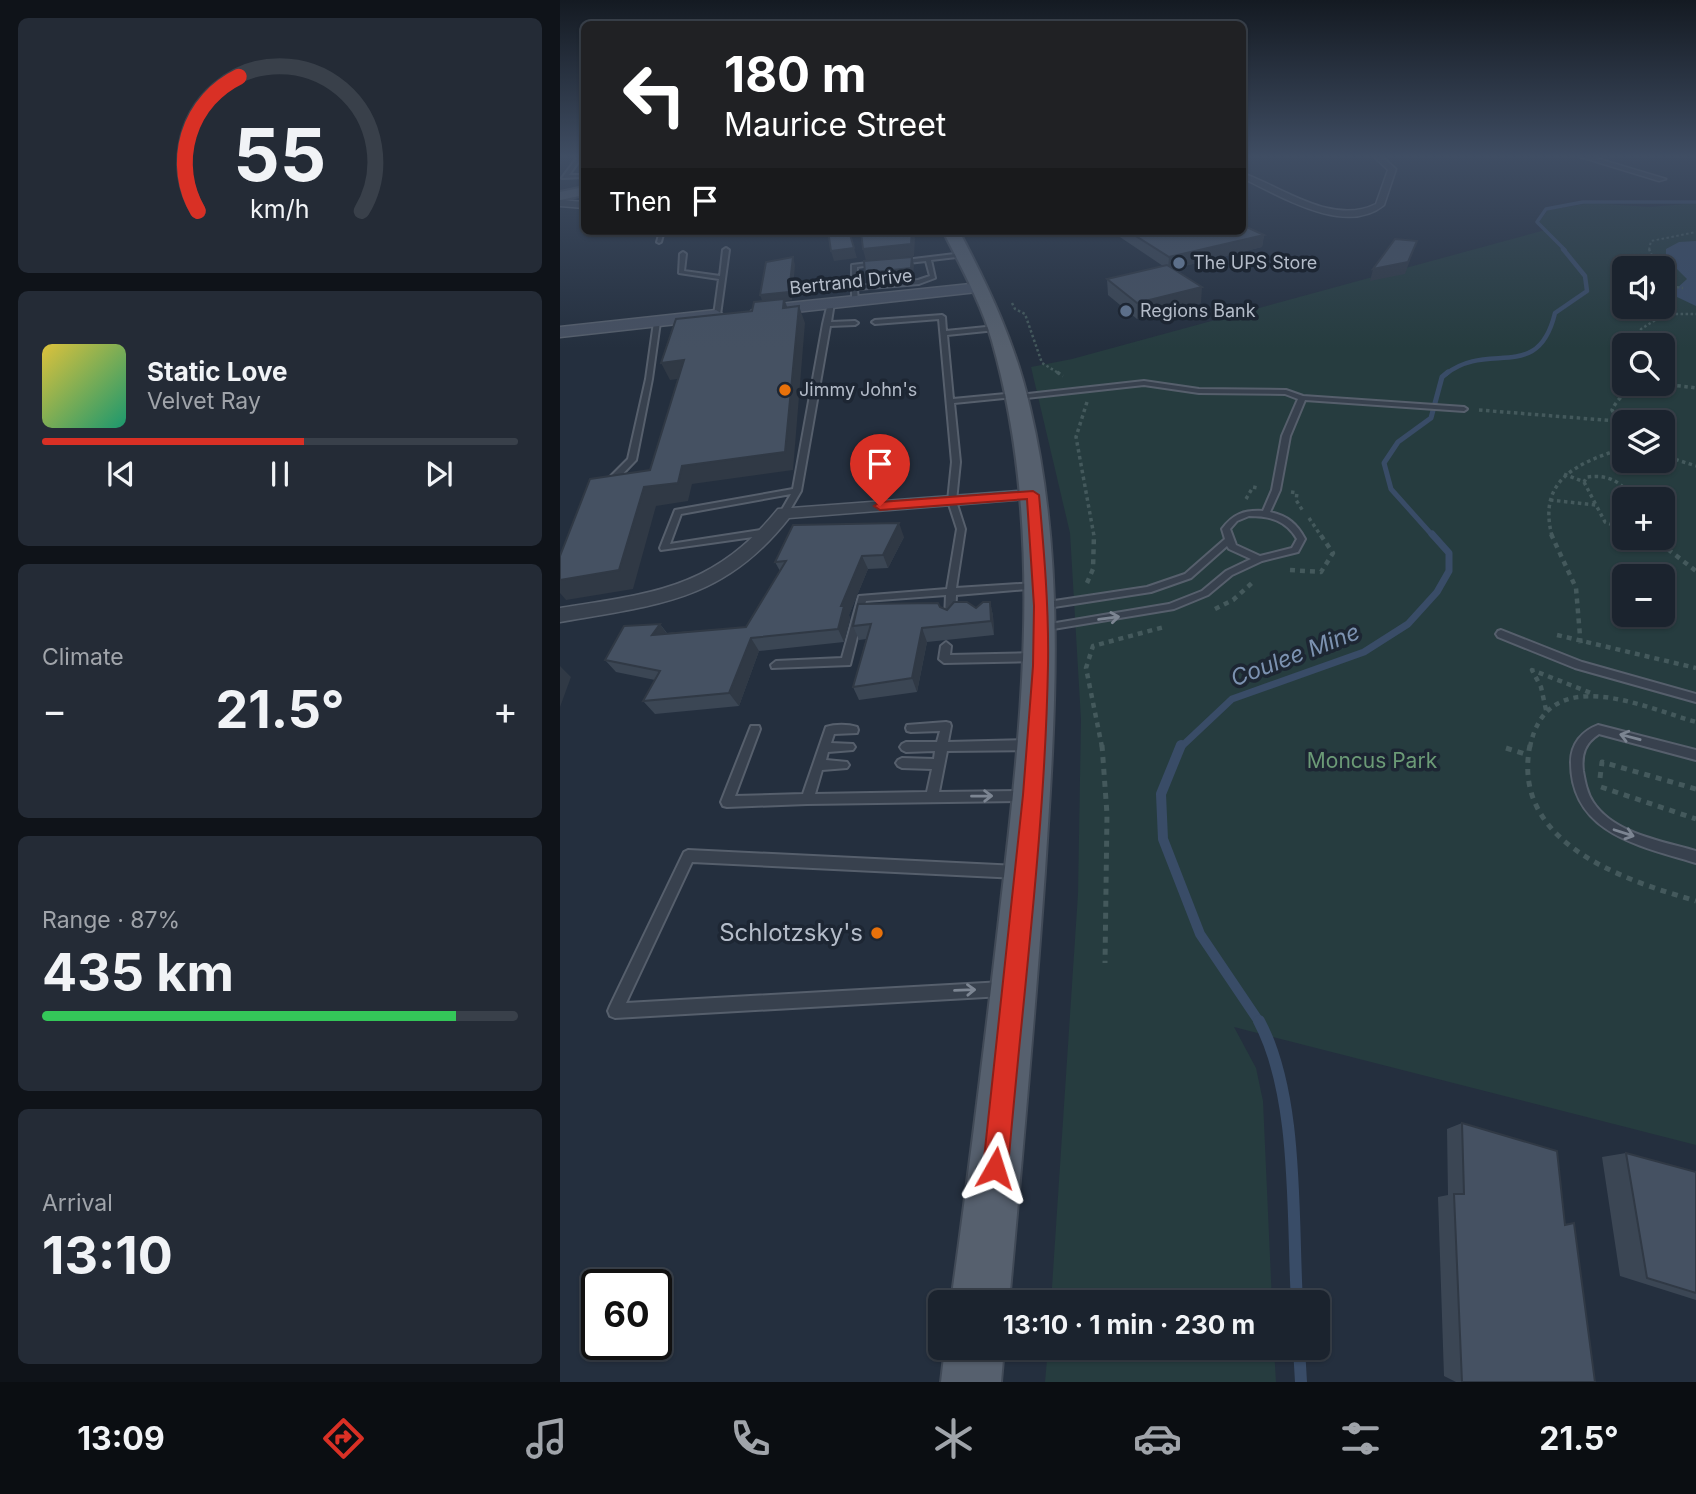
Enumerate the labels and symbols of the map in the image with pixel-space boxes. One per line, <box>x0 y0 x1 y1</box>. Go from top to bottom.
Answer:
place label: The UPS Store <box>1193 252 1317 273</box>
marker: The UPS Store <box>1171 255 1187 271</box>
street label: Bertrand Drive <box>788 265 913 298</box>
place label: Regions Bank <box>1140 300 1256 321</box>
marker: Regions Bank <box>1118 303 1134 319</box>
place label: Jimmy John's <box>799 379 917 400</box>
marker: Jimmy John's <box>777 382 793 398</box>
pin <box>850 434 910 506</box>
one-way arrow <box>1097 611 1120 624</box>
water label: Coulee Mine <box>1227 618 1363 692</box>
one-way arrow <box>1619 729 1641 742</box>
park label: Moncus Park <box>1307 748 1438 773</box>
one-way arrow <box>970 790 993 803</box>
one-way arrow <box>1613 828 1635 841</box>
place label: Schlotzsky's <box>719 918 863 947</box>
marker: Schlotzsky's <box>869 925 885 941</box>
one-way arrow <box>953 984 976 997</box>
position arrow <box>958 1131 1032 1205</box>
speed limit sign: 60 <box>581 1269 672 1360</box>

